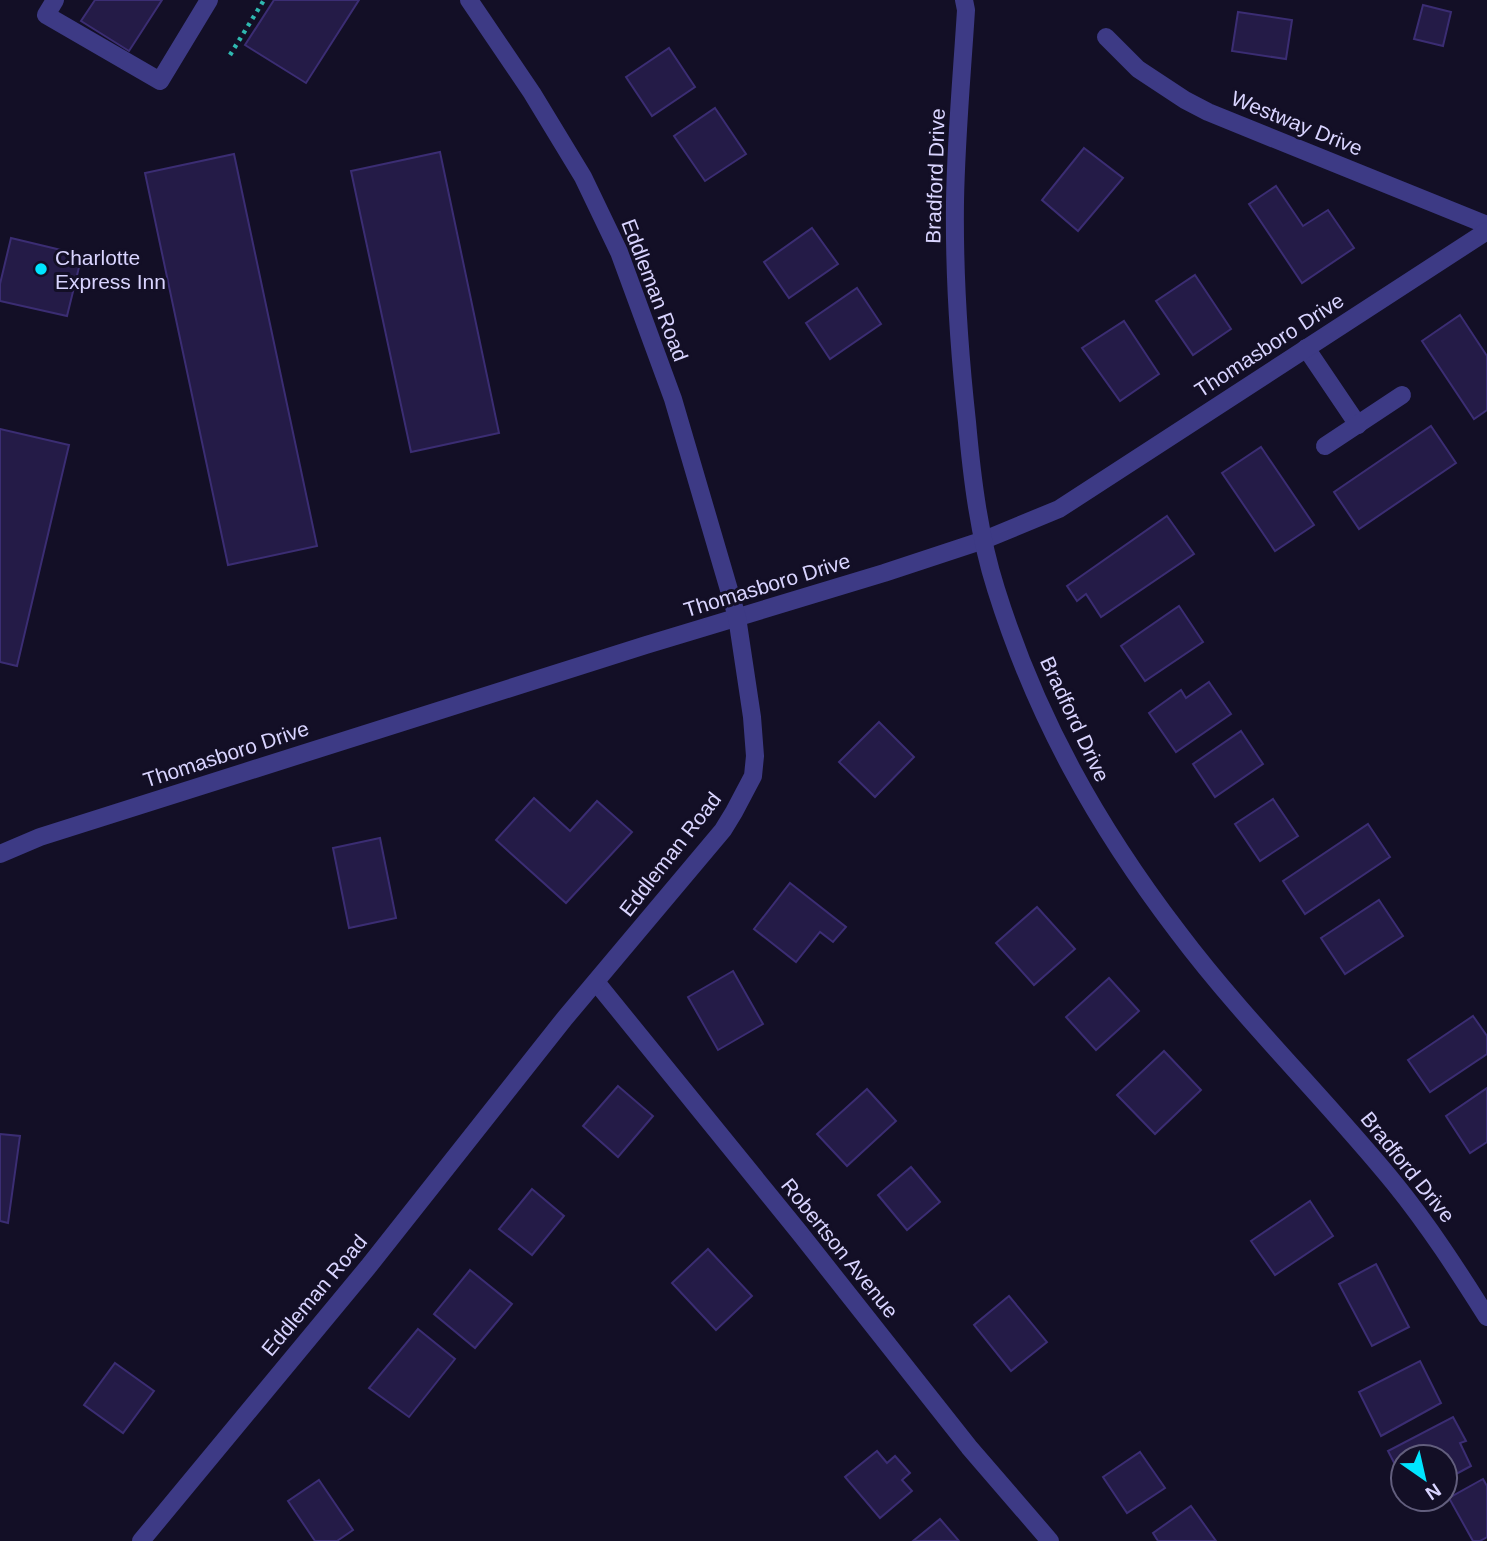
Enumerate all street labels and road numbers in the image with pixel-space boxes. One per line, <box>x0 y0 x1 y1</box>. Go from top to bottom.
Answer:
street label: Westway Drive <box>1228 86 1366 160</box>
street label: Bradford Drive <box>921 108 949 244</box>
street label: Eddleman Road <box>617 216 693 364</box>
street label: Thomasboro Drive <box>1190 288 1348 402</box>
street label: Thomasboro Drive <box>681 549 853 621</box>
street label: Bradford Drive <box>1036 653 1114 785</box>
street label: Thomasboro Drive <box>140 716 312 792</box>
street label: Eddleman Road <box>615 788 725 920</box>
street label: Bradford Drive <box>1356 1107 1460 1227</box>
street label: Robertson Avenue <box>777 1174 903 1322</box>
street label: Eddleman Road <box>257 1230 371 1360</box>

